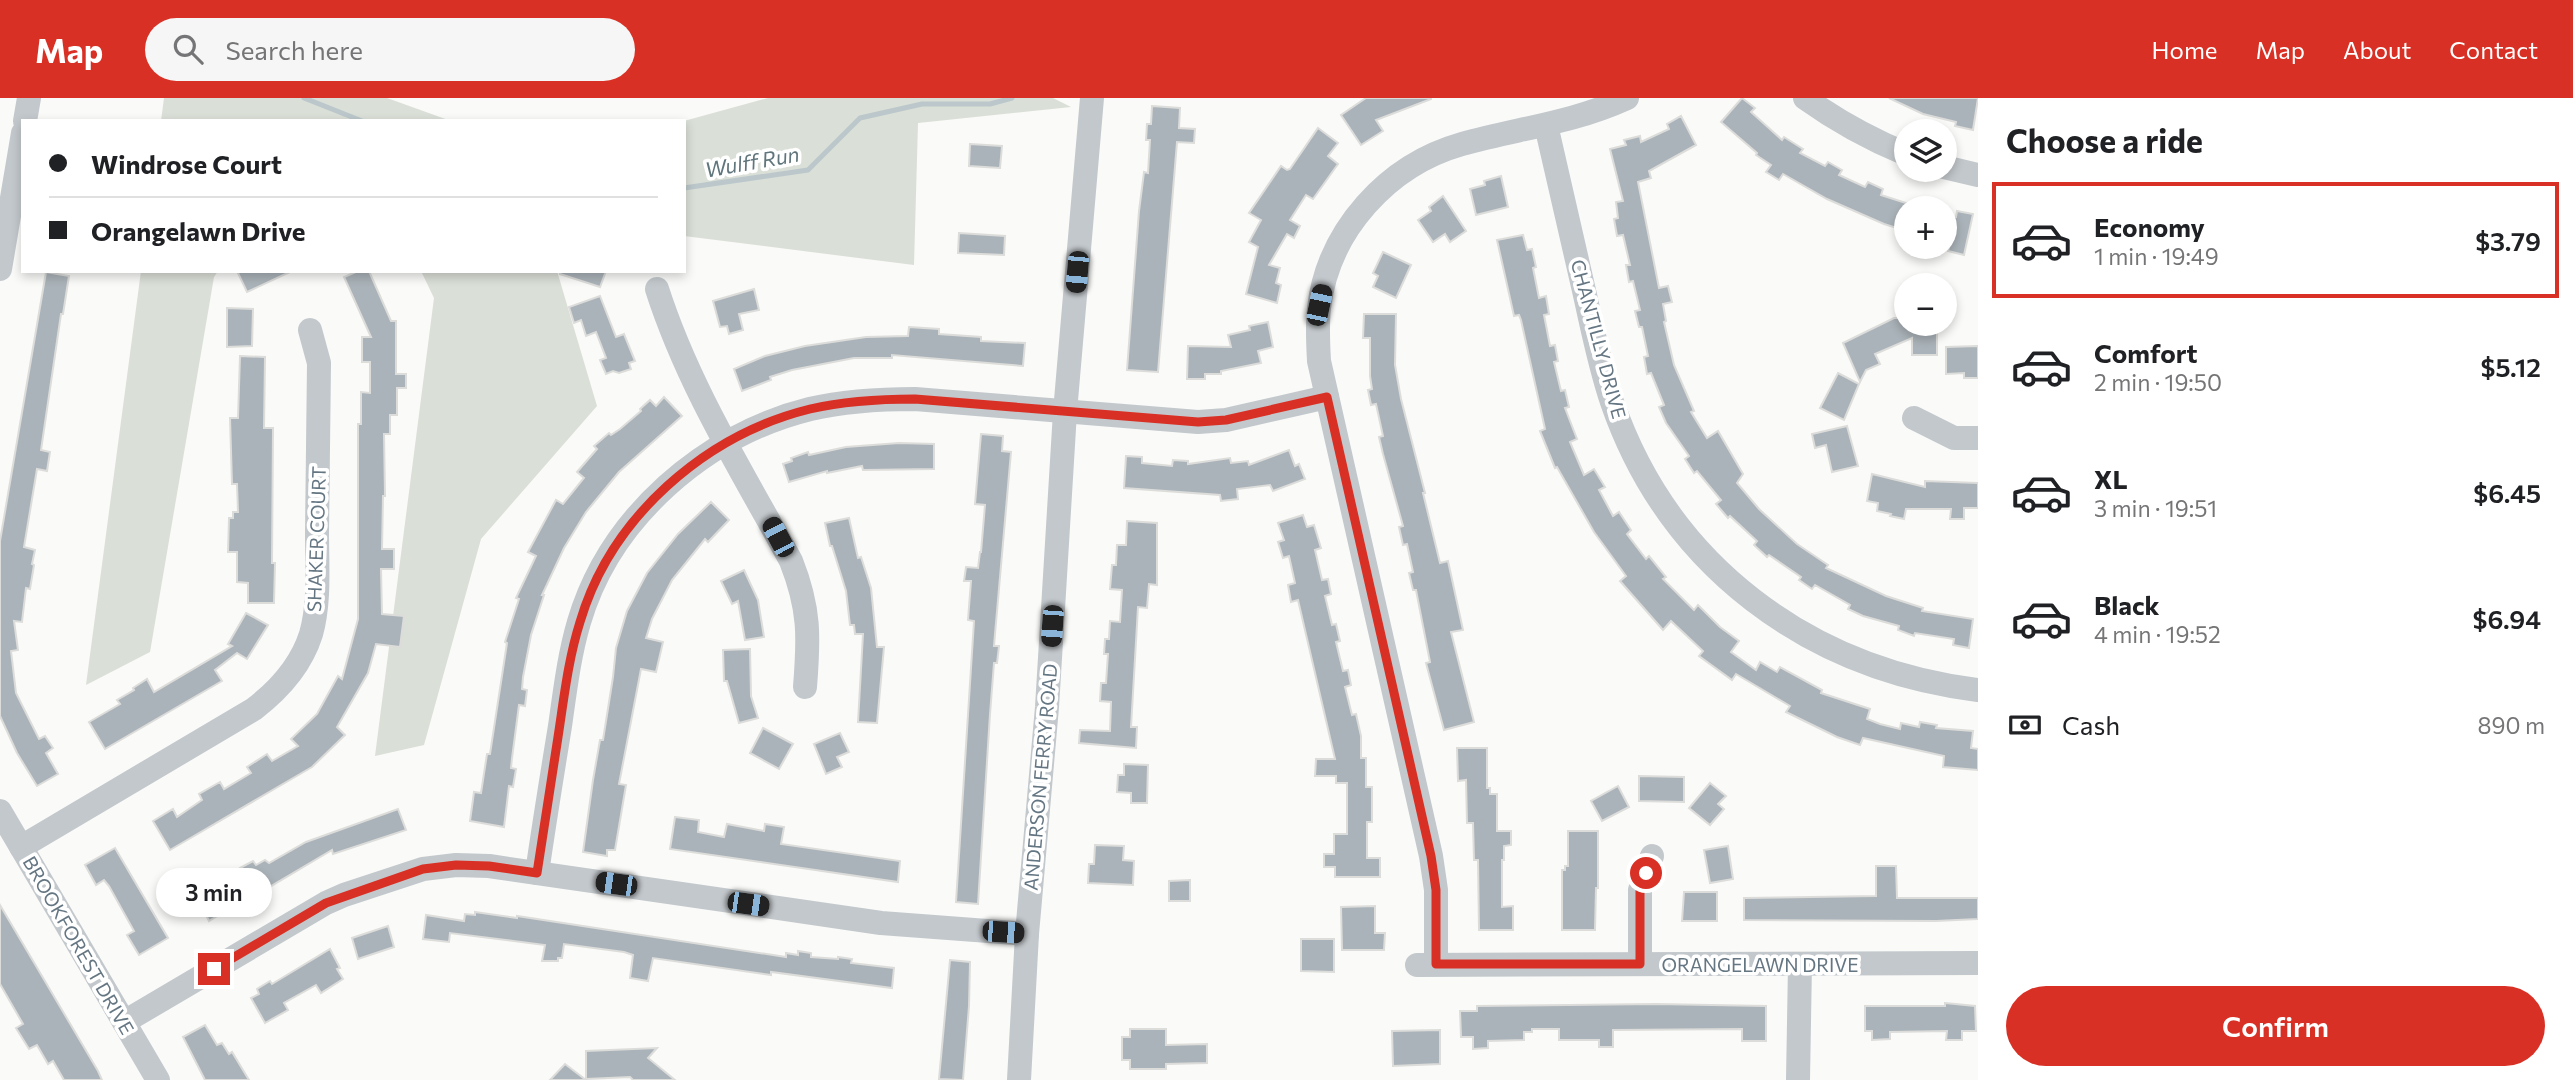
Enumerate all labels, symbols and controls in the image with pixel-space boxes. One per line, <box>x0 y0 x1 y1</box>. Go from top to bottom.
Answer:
search box <box>145 18 635 81</box>
text: Map <box>35 29 103 70</box>
icon: search <box>169 30 207 68</box>
text: Search here <box>225 34 363 65</box>
text: Home <box>2152 35 2218 64</box>
text: Map <box>2256 35 2305 64</box>
text: About <box>2343 35 2411 64</box>
text: Contact <box>2449 35 2538 64</box>
map controls <box>1894 119 1957 336</box>
button: layers <box>1894 119 1957 182</box>
text: Choose a ride <box>2006 120 2203 160</box>
water label: Wulff Run <box>703 140 801 182</box>
text: Windrose Court <box>91 148 282 179</box>
button: + <box>1894 196 1957 259</box>
icon: car <box>2010 209 2073 272</box>
text: Economy <box>2094 211 2205 242</box>
text: Orangelawn Drive <box>91 215 305 246</box>
text: $3.79 <box>2475 225 2541 256</box>
text: 1 min · 19:49 <box>2094 242 2219 270</box>
car <box>1065 250 1090 294</box>
street label: CHANTILLY DRIVE <box>1567 257 1631 421</box>
button: − <box>1894 273 1957 336</box>
car <box>1305 282 1334 328</box>
icon: car <box>2010 335 2073 398</box>
text: Comfort <box>2094 337 2197 368</box>
text: $5.12 <box>2481 351 2541 382</box>
text: 2 min · 19:50 <box>2094 368 2222 396</box>
icon: car <box>2010 461 2073 524</box>
text: XL <box>2094 463 2128 494</box>
street label: SHAKER COURT <box>302 466 330 612</box>
text: $6.45 <box>2473 477 2541 508</box>
text: 3 min · 19:51 <box>2094 494 2217 522</box>
car <box>759 514 798 560</box>
icon: car <box>2010 587 2073 650</box>
text: Black <box>2094 589 2160 620</box>
text: $6.94 <box>2473 603 2541 634</box>
car <box>1041 604 1064 648</box>
text: 4 min · 19:52 <box>2094 620 2221 648</box>
street label: ANDERSON FERRY ROAD <box>1019 663 1061 891</box>
icon: cash <box>2006 706 2044 744</box>
text: Cash <box>2062 709 2120 740</box>
text: 890 m <box>2478 711 2545 739</box>
street label: BROOKFOREST DRIVE <box>19 852 139 1038</box>
route start <box>1630 857 1662 889</box>
callout: 3 min <box>156 868 272 916</box>
car <box>594 871 639 897</box>
text: 3 min <box>185 878 243 906</box>
car <box>726 891 771 917</box>
car <box>982 920 1025 944</box>
route end <box>198 953 230 985</box>
street label: ORANGELAWN DRIVE <box>1661 953 1859 976</box>
button: Confirm <box>2006 986 2545 1066</box>

